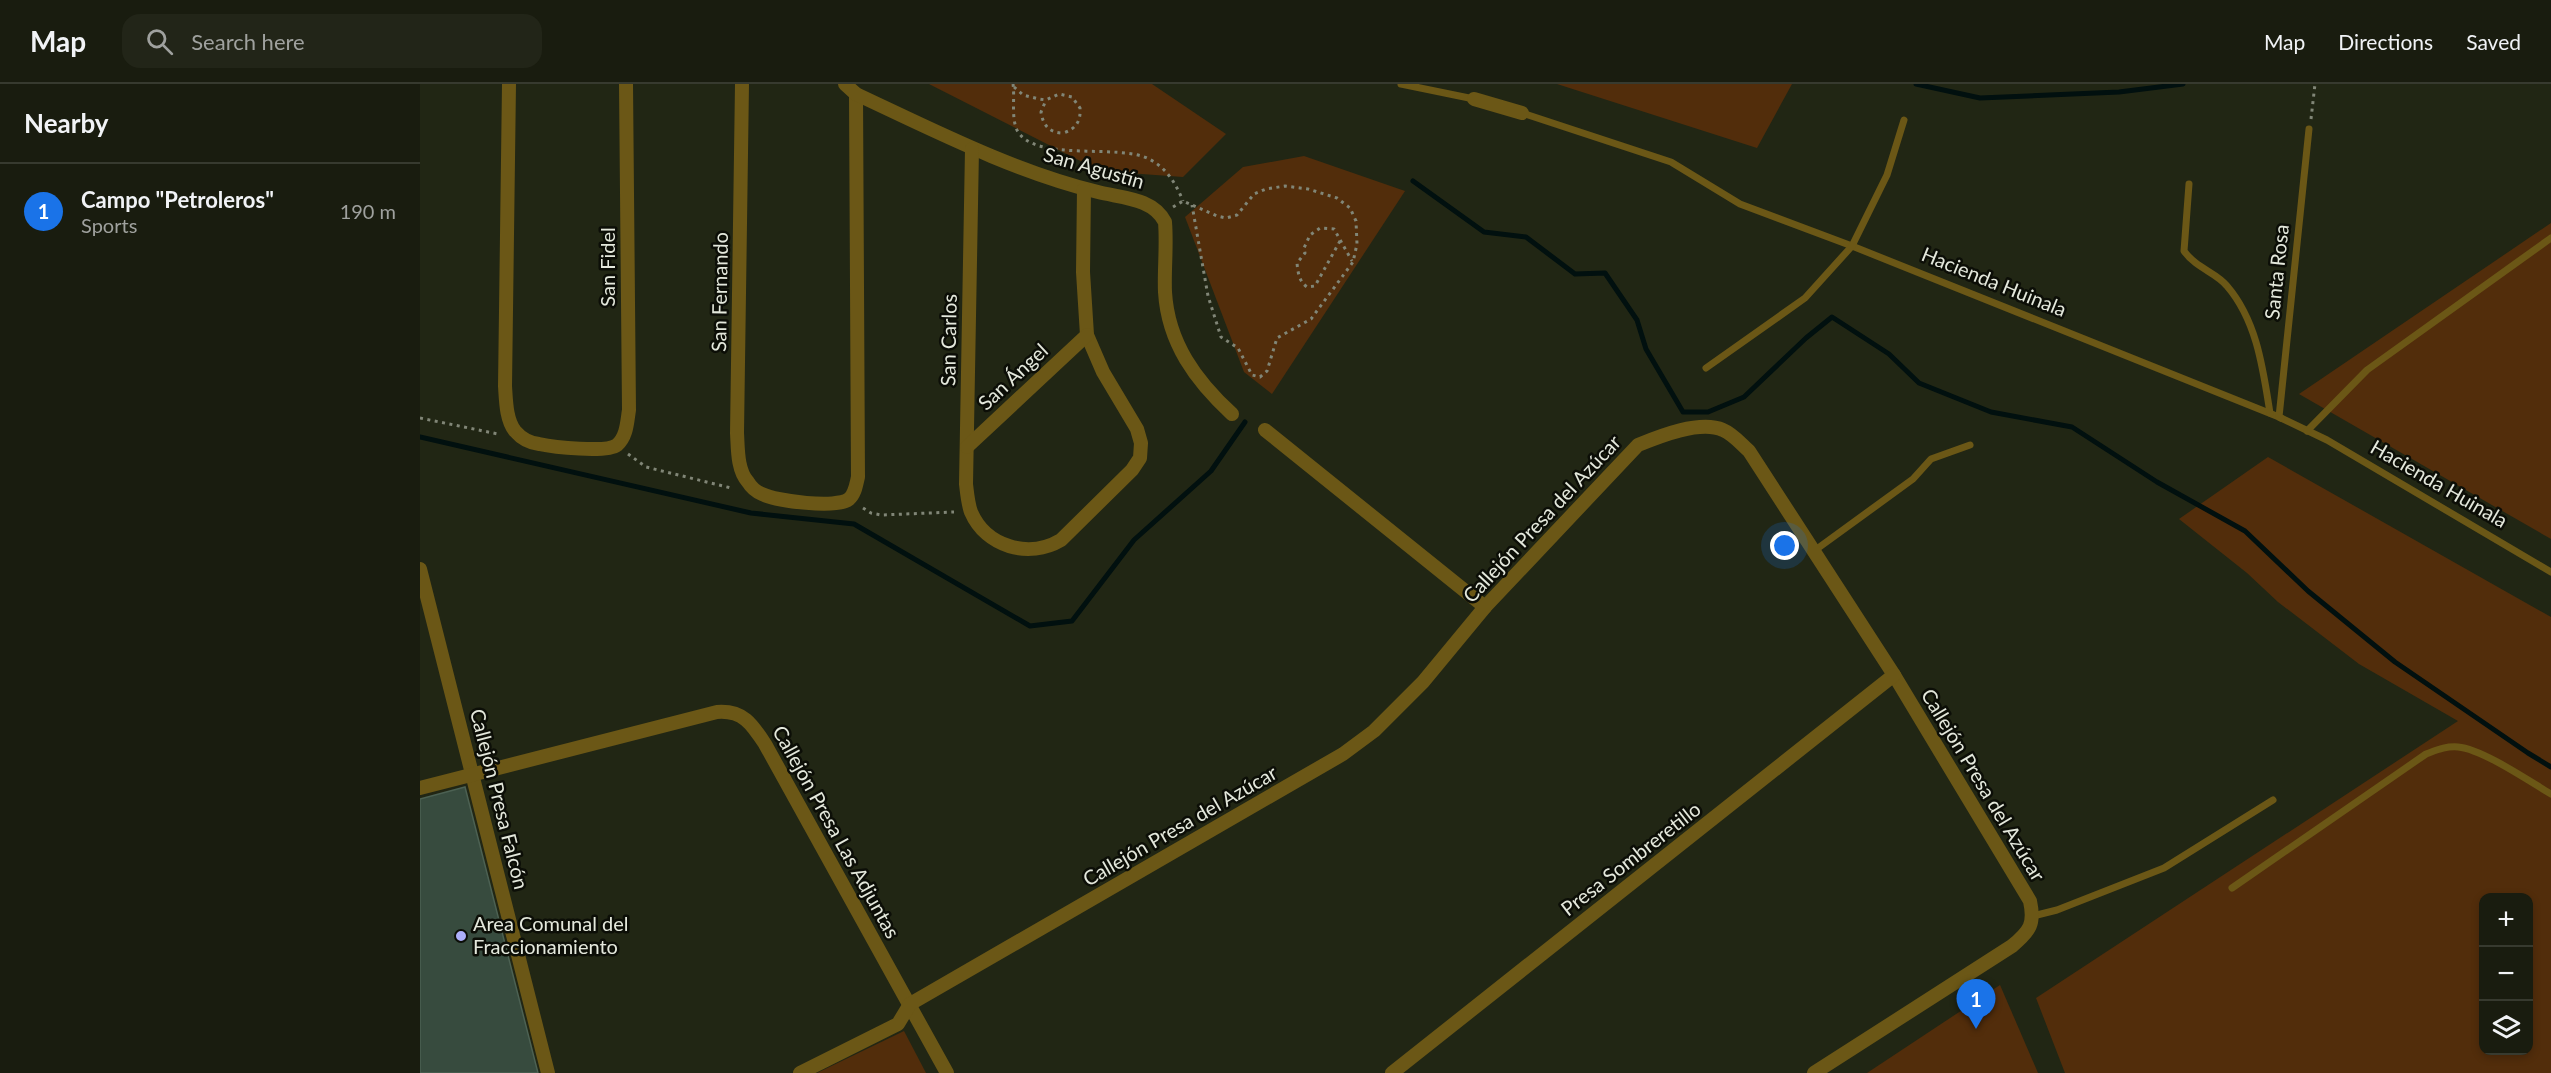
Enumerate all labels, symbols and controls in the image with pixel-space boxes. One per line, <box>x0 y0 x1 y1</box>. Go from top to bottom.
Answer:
search box <box>122 14 542 68</box>
text: Map <box>30 24 86 58</box>
icon: search <box>143 25 176 58</box>
text: Search here <box>191 28 305 55</box>
text: Map <box>2264 29 2305 54</box>
text: Directions <box>2338 29 2433 54</box>
text: Saved <box>2466 29 2521 54</box>
text: Nearby <box>24 107 109 139</box>
street label: San Agustín <box>1041 141 1147 193</box>
text: Campo "Petroleros" <box>81 186 274 213</box>
text: 1 <box>38 199 49 223</box>
text: 190 m <box>340 199 396 223</box>
text: Sports <box>81 213 137 237</box>
street label: Santa Rosa <box>2259 223 2293 321</box>
street label: San Fidel <box>595 227 619 307</box>
street label: San Fernando <box>706 232 732 352</box>
street label: Hacienda Huinala <box>1918 241 2070 321</box>
street label: San Carlos <box>935 294 961 386</box>
street label: San Ángel <box>973 338 1052 415</box>
street label: Callejón Presa del Azúcar <box>1457 429 1626 607</box>
street label: Hacienda Huinala <box>2367 434 2512 532</box>
your location <box>1770 531 1799 560</box>
street label: Callejón Presa del Azúcar <box>1917 684 2051 886</box>
street label: Callejón Presa Falcón <box>466 706 534 891</box>
street label: Callejón Presa Las Adjuntas <box>768 721 905 942</box>
street label: Callejón Presa del Azúcar <box>1078 759 1281 891</box>
street label: Presa Sombreretillo <box>1556 796 1705 920</box>
map controls <box>2479 893 2533 1055</box>
button: + <box>2479 893 2533 947</box>
place label: Area Comunal del Fraccionamiento <box>473 911 629 958</box>
marker: Area Comunal del Fraccionamiento <box>454 929 468 943</box>
button: − <box>2479 947 2533 1001</box>
pin: 1 <box>1956 980 1996 1029</box>
button: layers <box>2479 1001 2533 1055</box>

